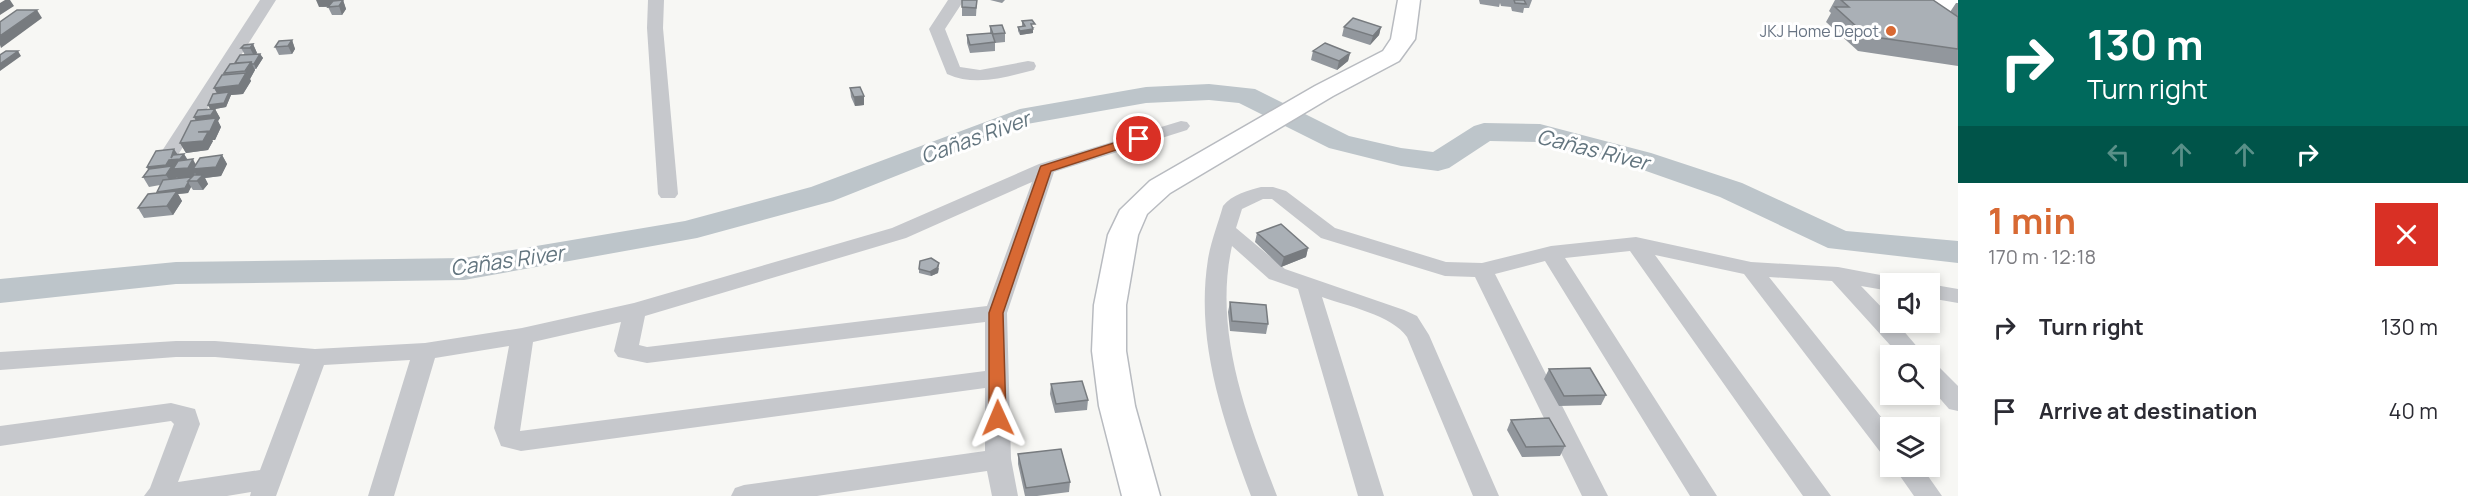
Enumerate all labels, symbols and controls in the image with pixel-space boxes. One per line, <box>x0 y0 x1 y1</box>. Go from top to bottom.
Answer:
text: 130 m <box>2087 15 2204 73</box>
place label: JKJ Home Depot <box>1760 20 1879 42</box>
marker: JKJ Home Depot <box>1884 24 1898 38</box>
icon: right <box>1988 24 2066 102</box>
text: Turn right <box>2087 70 2208 107</box>
water label: Cañas River <box>917 103 1036 170</box>
pin <box>1113 113 1164 164</box>
icon: arrive <box>1122 122 1155 155</box>
water label: Cañas River <box>1534 122 1654 177</box>
icon: left <box>2102 138 2135 171</box>
icon: ahead <box>2165 138 2198 171</box>
icon: ahead <box>2228 138 2261 171</box>
icon: right <box>2291 138 2324 171</box>
text: 1 min <box>1988 196 2076 245</box>
button: close <box>2375 203 2438 266</box>
water label: Cañas River <box>448 238 568 282</box>
text: 170 m · 12:18 <box>1988 243 2096 270</box>
map controls <box>1880 273 1940 477</box>
button: sound <box>1880 273 1940 333</box>
icon: right <box>1988 311 2021 344</box>
text: Turn right <box>2039 312 2144 342</box>
text: 130 m <box>2381 312 2438 342</box>
button: search <box>1880 345 1940 405</box>
position arrow <box>966 386 1030 450</box>
icon: arrive <box>1988 395 2021 428</box>
text: Arrive at destination <box>2039 396 2257 426</box>
text: 40 m <box>2389 396 2438 426</box>
button: layers <box>1880 417 1940 477</box>

